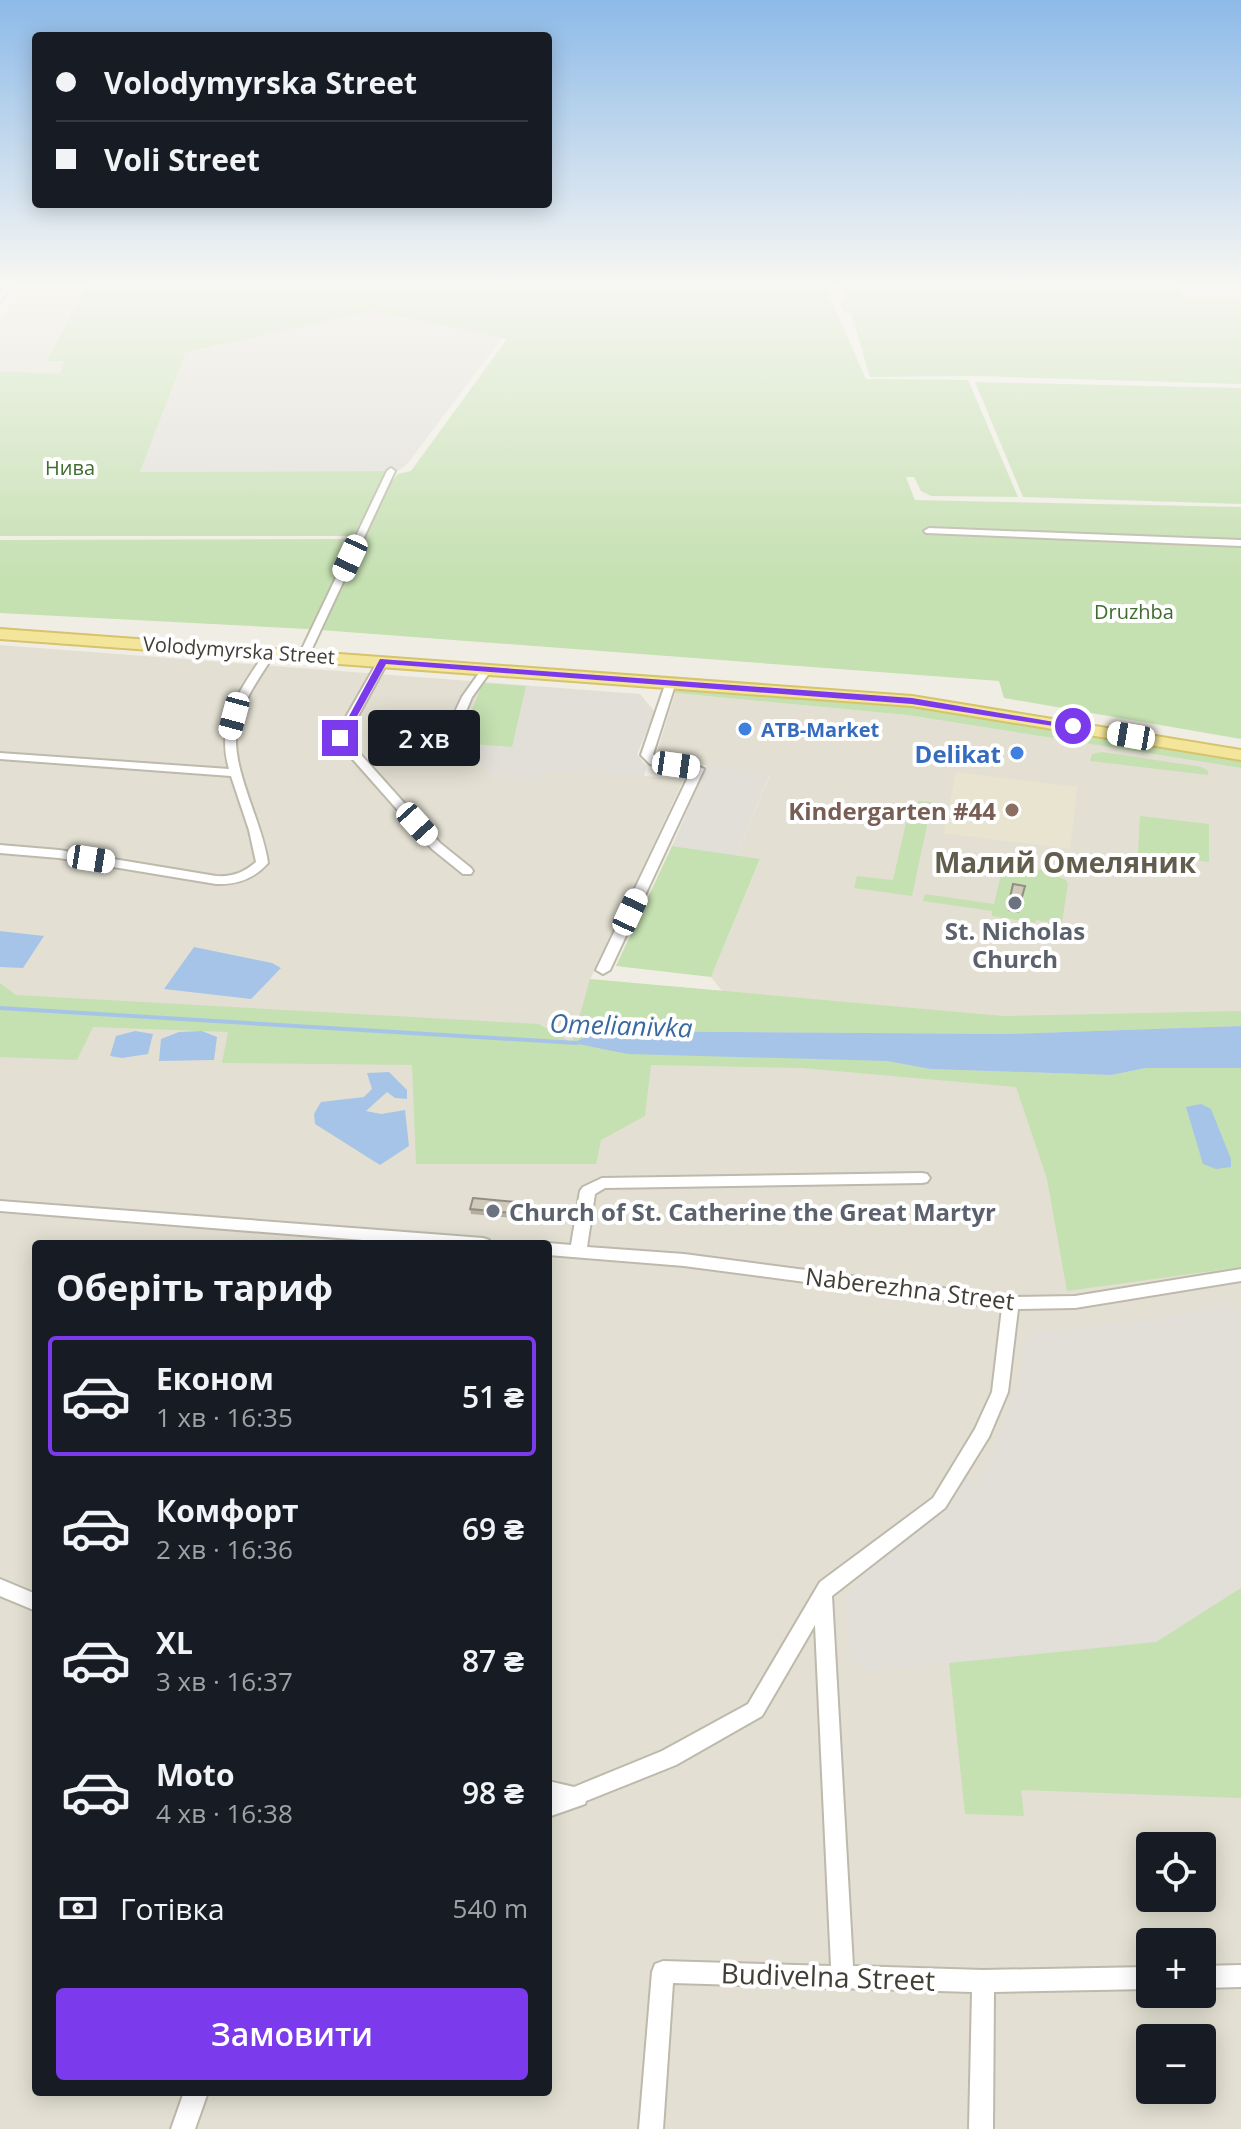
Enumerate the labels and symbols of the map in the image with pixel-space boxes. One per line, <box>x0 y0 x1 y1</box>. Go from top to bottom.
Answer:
park label: Нива <box>45 454 95 481</box>
car <box>329 531 371 585</box>
park label: Druzhba <box>1094 598 1174 625</box>
street label: Volodymyrska Street <box>142 630 336 670</box>
car <box>216 690 252 742</box>
route start <box>1055 708 1091 744</box>
callout: 2 хв <box>368 710 480 766</box>
place label: ATB-Market <box>761 716 879 743</box>
route end <box>322 720 358 756</box>
marker: ATB-Market <box>736 720 754 738</box>
car <box>1105 720 1157 752</box>
place label: Delikat <box>915 737 1001 770</box>
marker: Delikat <box>1008 744 1026 762</box>
car <box>651 750 701 780</box>
place label: Kindergarten #44 <box>788 794 996 827</box>
car <box>392 798 442 850</box>
marker: Kindergarten #44 <box>1003 801 1021 819</box>
car <box>65 843 117 875</box>
district label: Малий Омеляник <box>934 843 1197 881</box>
car <box>609 885 651 939</box>
marker: St. Nicholas Church <box>1006 894 1024 912</box>
place label: St. Nicholas Church <box>945 914 1085 975</box>
water label: Omelianivka <box>549 1005 693 1045</box>
place label: Church of St. Catherine the Great Martyr <box>509 1195 996 1228</box>
marker: Church of St. Catherine the Great Martyr <box>484 1202 502 1220</box>
street label: Naberezhna Street <box>804 1259 1016 1317</box>
street label: Budivelna Street <box>720 1953 936 1999</box>

